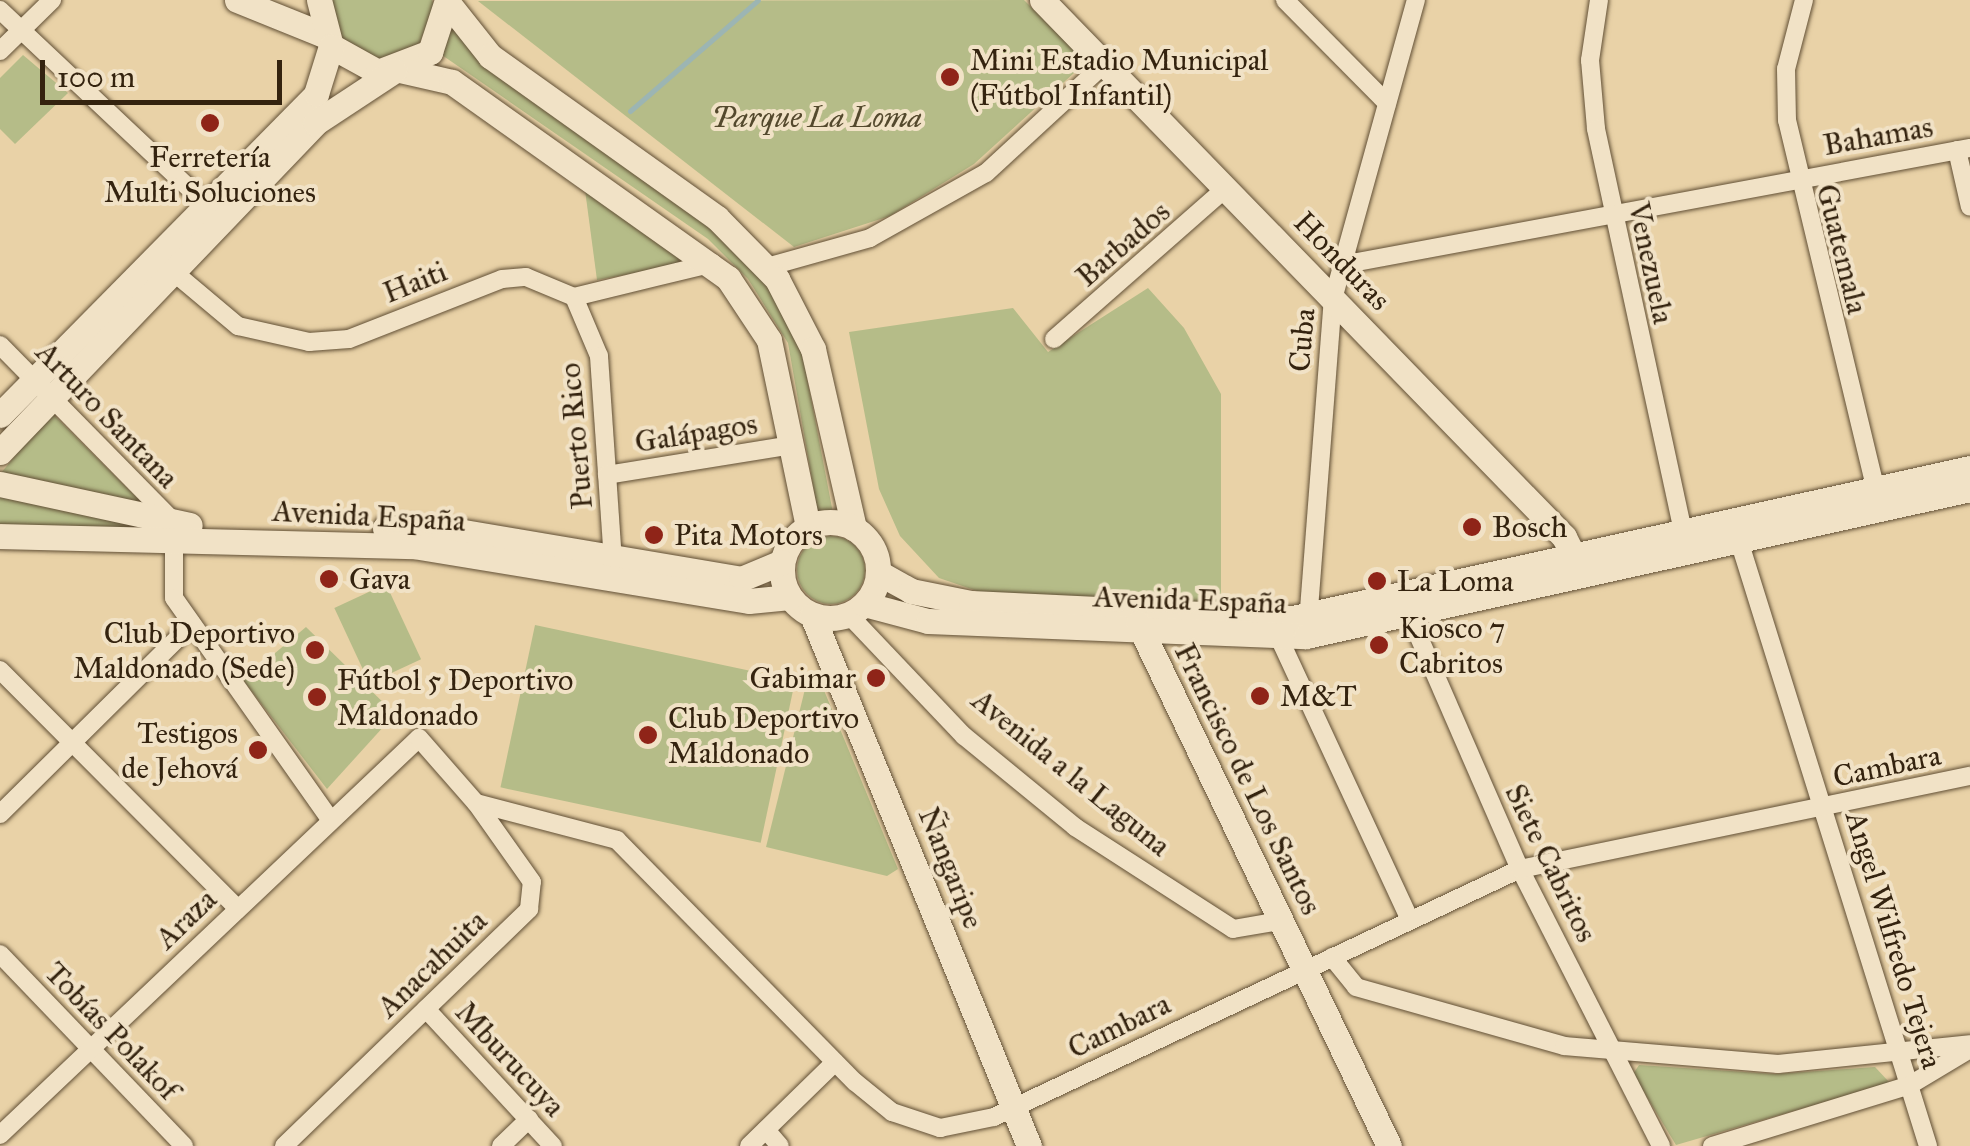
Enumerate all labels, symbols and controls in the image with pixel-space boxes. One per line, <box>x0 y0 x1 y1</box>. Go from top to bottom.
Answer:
scale bar <box>45 40 288 102</box>
place label: Mini Estadio Municipal (Fútbol Infantil) <box>970 42 1268 112</box>
text: 100 m <box>57 59 135 95</box>
marker: Mini Estadio Municipal (Fútbol Infantil) <box>939 66 961 88</box>
park label: Parque La Loma <box>712 99 922 135</box>
street label: Bahamas <box>1820 109 1936 163</box>
marker: Ferretería Multi Soluciones <box>199 112 221 134</box>
place label: Ferretería Multi Soluciones <box>104 139 316 210</box>
street label: Guatemala <box>1809 180 1875 318</box>
street label: Barbados <box>1069 194 1177 294</box>
street label: Venezuela <box>1621 199 1681 327</box>
street label: Honduras <box>1286 204 1398 318</box>
street label: Haiti <box>378 253 452 311</box>
street label: Cuba <box>1281 307 1323 373</box>
street label: Arturo Santana <box>28 334 186 496</box>
street label: Puerto Rico <box>552 361 600 511</box>
street label: Galápagos <box>632 406 760 460</box>
street label: Avenida España <box>272 493 466 539</box>
place label: Bosch <box>1492 509 1567 545</box>
marker: Bosch <box>1461 516 1483 538</box>
place label: Pita Motors <box>674 517 823 553</box>
marker: Pita Motors <box>643 524 665 546</box>
place label: Gava <box>349 561 410 597</box>
place label: La Loma <box>1397 563 1514 599</box>
marker: Gava <box>318 568 340 590</box>
marker: La Loma <box>1366 570 1388 592</box>
street label: Avenida España <box>1093 579 1287 621</box>
place label: Kiosco 7 Cabritos <box>1399 610 1505 680</box>
place label: Club Deportivo Maldonado (Sede) <box>73 615 295 686</box>
marker: Kiosco 7 Cabritos <box>1368 634 1390 656</box>
street label: Francisco de Los Santos <box>1167 638 1329 920</box>
marker: Club Deportivo Maldonado (Sede) <box>304 639 326 661</box>
place label: Gabimar <box>750 660 856 696</box>
place label: Fútbol 5 Deportivo Maldonado <box>337 662 573 732</box>
marker: Gabimar <box>865 667 887 689</box>
place label: M&T <box>1280 678 1357 714</box>
street label: Avenida a la Laguna <box>965 682 1177 864</box>
marker: M&T <box>1249 685 1271 707</box>
marker: Fútbol 5 Deportivo Maldonado <box>306 686 328 708</box>
place label: Club Deportivo Maldonado <box>668 700 859 770</box>
place label: Testigos de Jehová <box>121 715 238 786</box>
marker: Club Deportivo Maldonado <box>637 724 659 746</box>
street label: Cambara <box>1830 737 1944 795</box>
marker: Testigos de Jehová <box>247 739 269 761</box>
street label: Siete Cabritos <box>1497 778 1605 948</box>
street label: Ñangaripe <box>910 802 992 934</box>
street label: Angel Wilfredo Tejera <box>1838 807 1950 1073</box>
street label: Araza <box>148 882 224 956</box>
street label: Anacahuita <box>370 903 494 1025</box>
street label: Tobías Polakof <box>37 955 187 1107</box>
street label: Cambara <box>1062 986 1176 1066</box>
street label: Mburucuya <box>448 994 572 1124</box>

